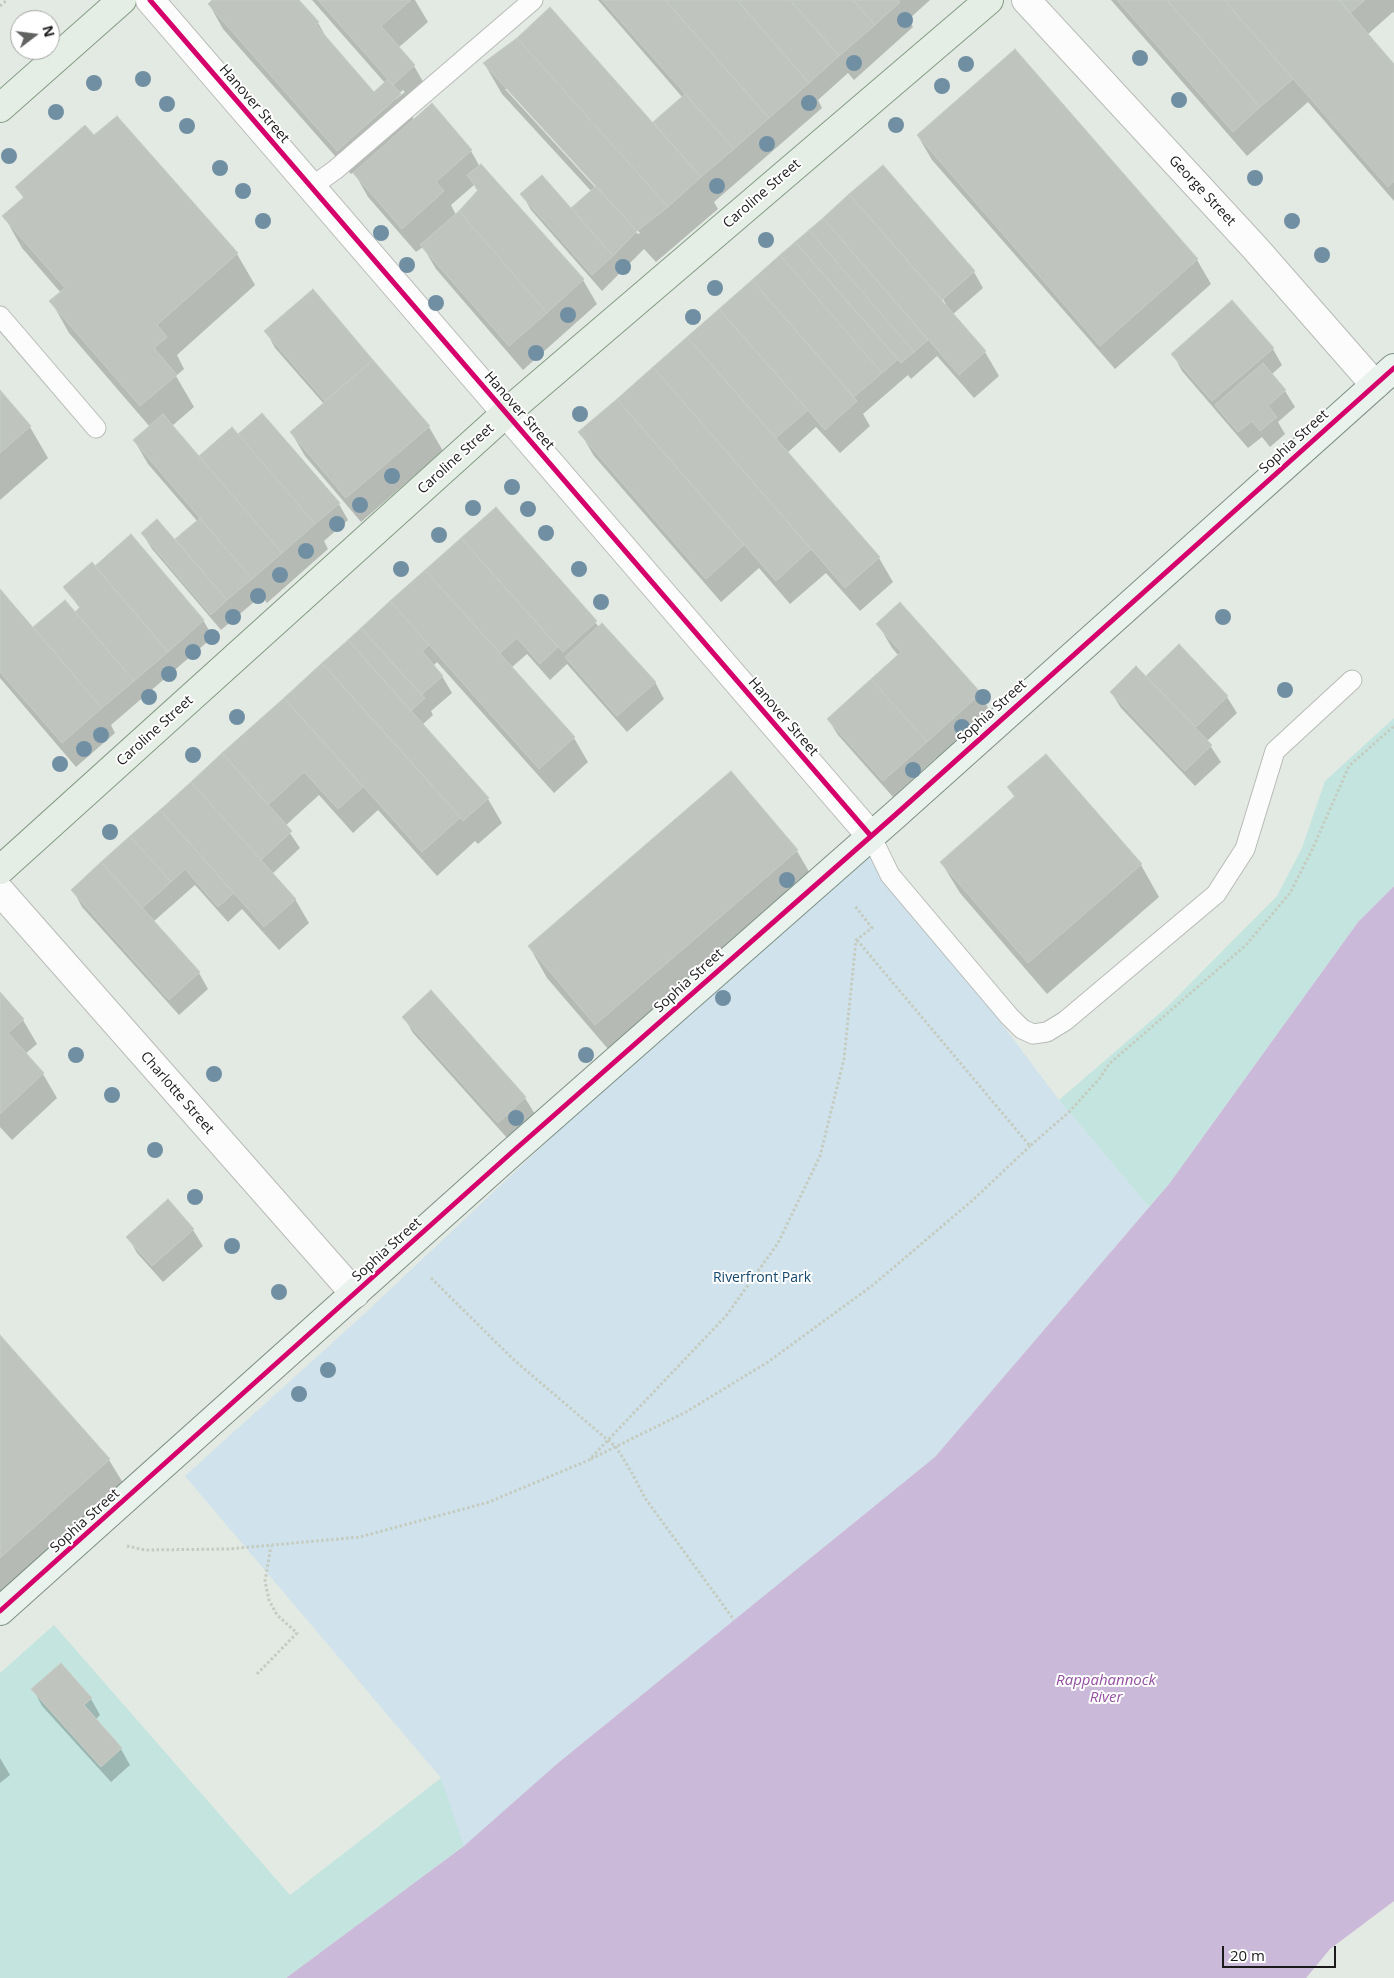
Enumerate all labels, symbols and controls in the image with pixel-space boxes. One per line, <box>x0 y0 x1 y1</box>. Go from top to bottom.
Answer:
north arrow <box>10 10 60 60</box>
text: N <box>38 23 60 39</box>
street label: Hanover Street <box>215 61 293 147</box>
street label: George Street <box>1165 152 1239 230</box>
street label: Caroline Street <box>720 156 804 232</box>
street label: Hanover Street <box>480 368 558 454</box>
street label: Sophia Street <box>1256 407 1332 477</box>
street label: Caroline Street <box>414 420 498 498</box>
street label: Hanover Street <box>744 674 822 760</box>
street label: Sophia Street <box>954 677 1030 747</box>
street label: Caroline Street <box>113 692 197 770</box>
street label: Sophia Street <box>651 946 727 1016</box>
street label: Charlotte Street <box>137 1048 217 1138</box>
street label: Sophia Street <box>349 1215 425 1285</box>
park label: Riverfront Park <box>713 1270 811 1286</box>
street label: Sophia Street <box>47 1486 123 1556</box>
water label: Rappahannock River <box>1056 1672 1156 1707</box>
scale bar <box>1224 1936 1338 1968</box>
text: 20 m <box>1230 1945 1265 1965</box>

